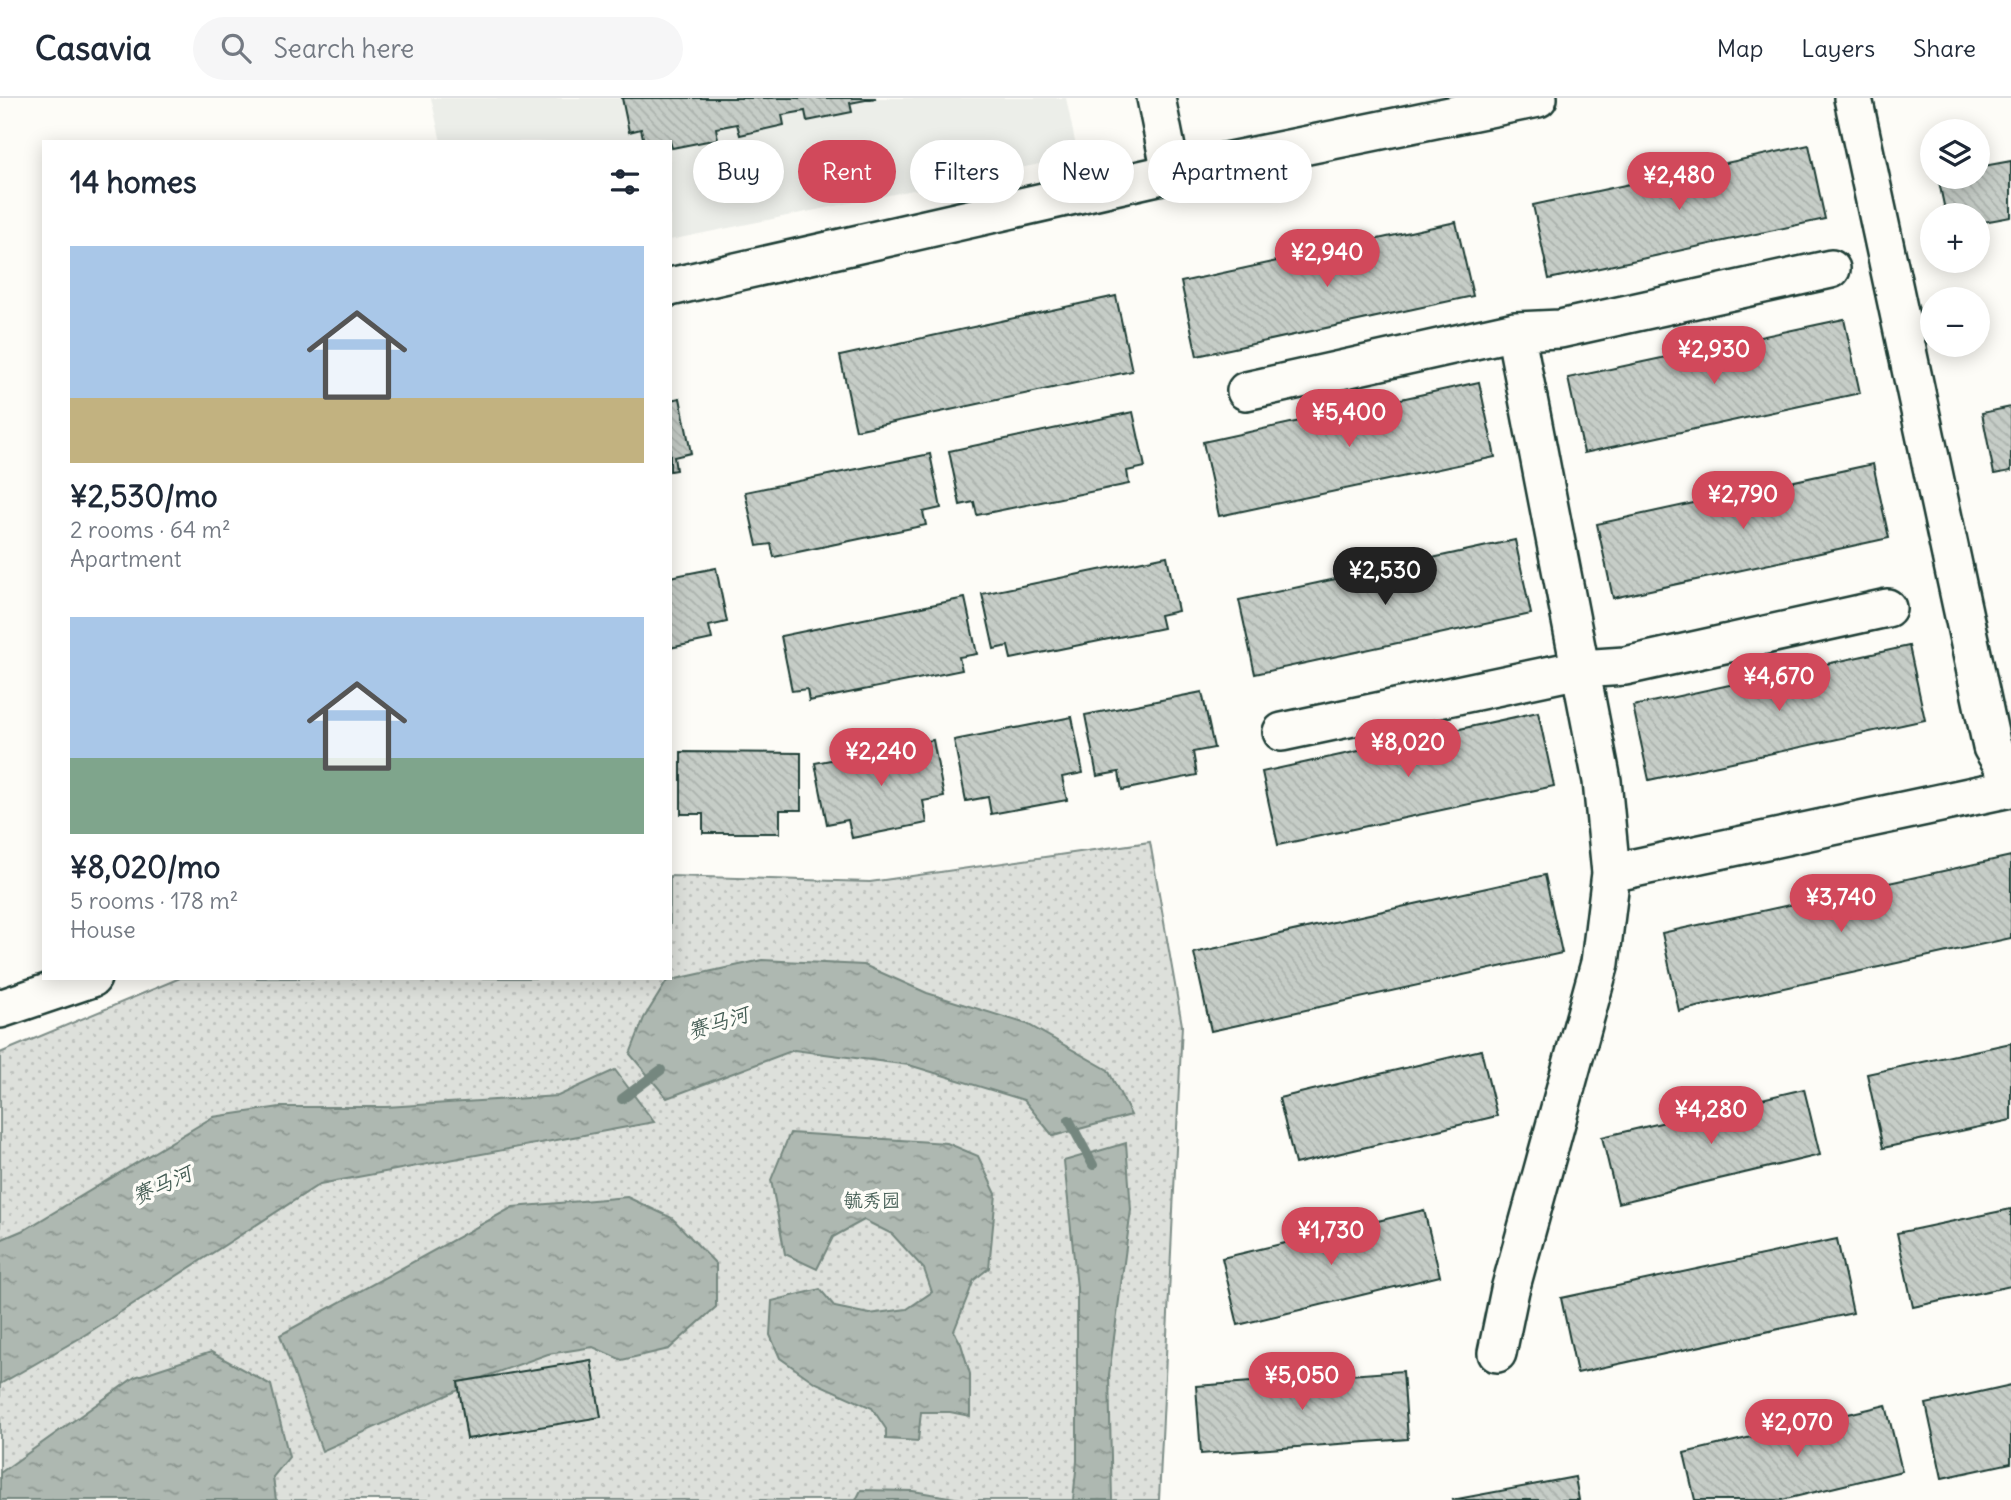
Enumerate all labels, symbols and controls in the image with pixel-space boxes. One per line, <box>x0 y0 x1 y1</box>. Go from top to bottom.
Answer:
search box <box>193 17 683 80</box>
text: Casavia <box>35 27 151 69</box>
icon: search <box>217 29 255 67</box>
text: Search here <box>273 32 414 65</box>
text: Map <box>1717 33 1763 63</box>
text: Layers <box>1801 33 1875 63</box>
text: Share <box>1913 33 1976 63</box>
map controls <box>1920 119 1990 357</box>
button: layers <box>1920 119 1990 189</box>
chip: Buy <box>693 140 784 203</box>
chip: Rent <box>798 140 896 203</box>
chip: Filters <box>910 140 1024 203</box>
chip: New <box>1038 140 1134 203</box>
chip: Apartment <box>1148 140 1312 203</box>
pin: ¥2,480 <box>1622 152 1736 212</box>
text: ¥2,480 <box>1643 160 1715 189</box>
text: 14 homes <box>70 163 197 201</box>
icon: filters <box>606 163 644 201</box>
button: + <box>1920 203 1990 273</box>
pin: ¥2,940 <box>1270 230 1384 289</box>
text: ¥2,940 <box>1291 237 1363 266</box>
button: − <box>1920 287 1990 357</box>
icon: home <box>294 292 420 418</box>
pin: ¥2,930 <box>1657 327 1771 386</box>
text: ¥2,930 <box>1678 334 1750 363</box>
pin: ¥5,400 <box>1292 390 1406 449</box>
text: ¥5,400 <box>1312 397 1386 426</box>
pin: ¥2,790 <box>1686 472 1800 531</box>
text: ¥2,530/mo <box>70 477 218 515</box>
text: ¥2,790 <box>1708 479 1778 508</box>
text: 2 rooms · 64 m² <box>70 515 231 544</box>
text: Apartment <box>70 544 182 573</box>
pin: ¥2,530 <box>1328 547 1442 607</box>
text: ¥2,530 <box>1349 555 1421 584</box>
pin: ¥4,670 <box>1722 654 1836 713</box>
text: ¥4,670 <box>1743 661 1815 690</box>
icon: home <box>294 663 420 789</box>
pin: ¥8,020 <box>1351 720 1465 779</box>
text: ¥8,020 <box>1371 727 1445 756</box>
pin: ¥2,240 <box>824 728 938 788</box>
text: ¥2,240 <box>845 736 917 765</box>
text: ¥8,020/mo <box>70 848 220 886</box>
pin: ¥3,740 <box>1784 874 1898 934</box>
text: ¥3,740 <box>1806 882 1876 911</box>
text: 5 rooms · 178 m² <box>70 886 238 915</box>
text: House <box>70 915 136 944</box>
water label: 赛马河 <box>684 1000 755 1045</box>
pin: ¥4,280 <box>1654 1086 1768 1146</box>
text: ¥4,280 <box>1675 1094 1747 1123</box>
water label: 赛马河 <box>128 1158 199 1210</box>
park label: 毓秀园 <box>843 1188 901 1212</box>
pin: ¥1,730 <box>1274 1208 1388 1267</box>
text: ¥1,730 <box>1298 1215 1364 1244</box>
pin: ¥5,050 <box>1245 1352 1359 1412</box>
text: ¥5,050 <box>1264 1360 1340 1389</box>
pin: ¥2,070 <box>1740 1400 1854 1459</box>
text: ¥2,070 <box>1761 1407 1833 1436</box>

